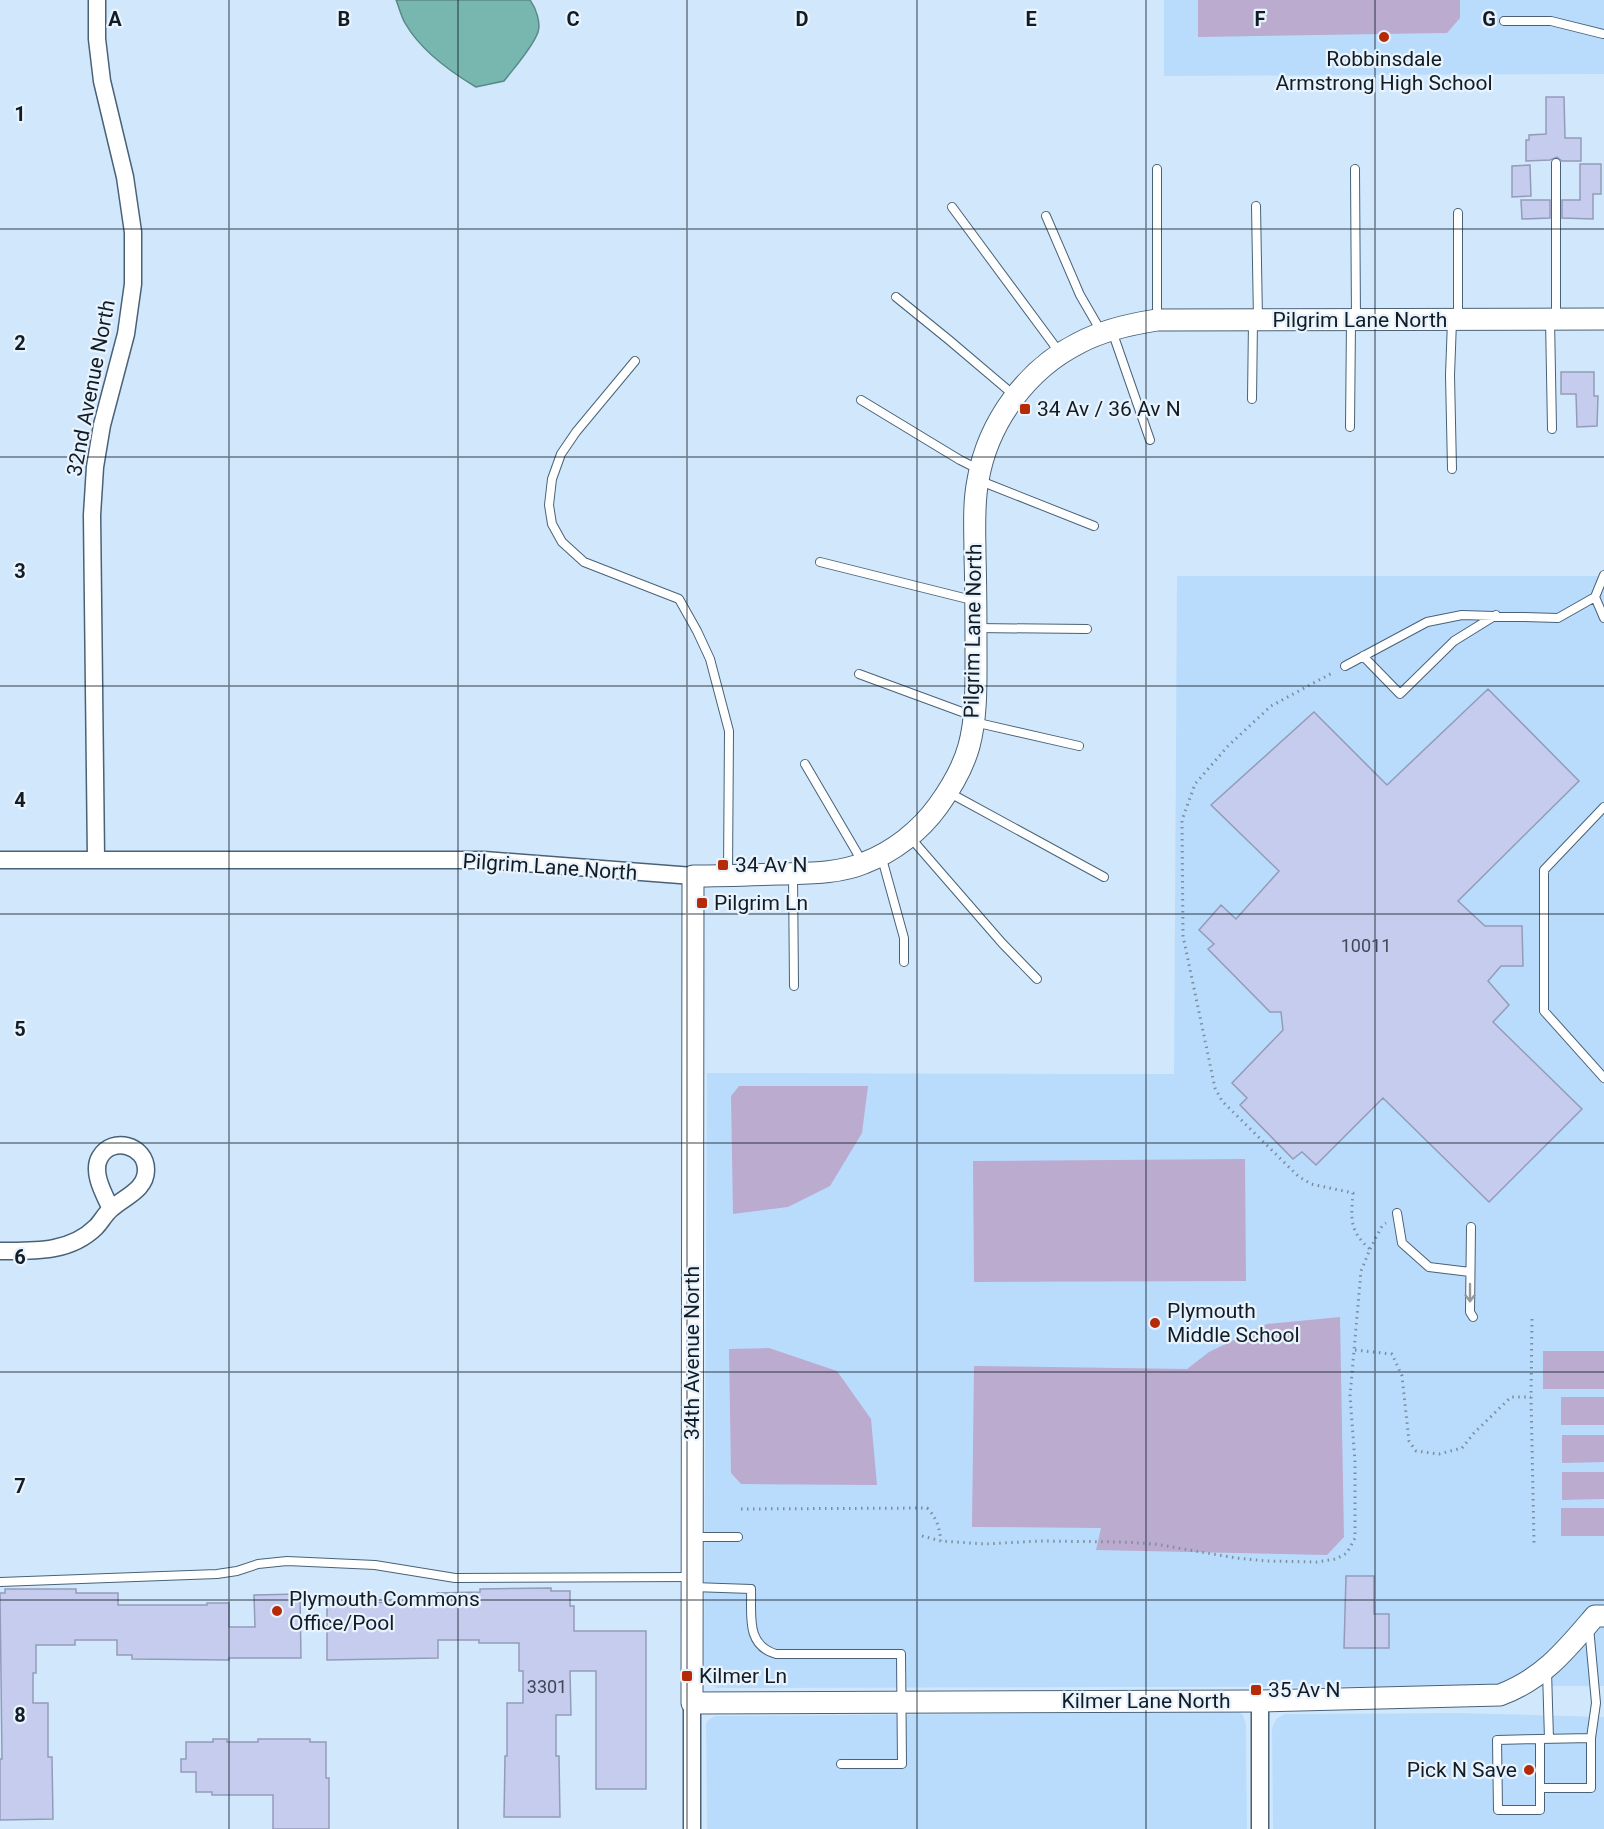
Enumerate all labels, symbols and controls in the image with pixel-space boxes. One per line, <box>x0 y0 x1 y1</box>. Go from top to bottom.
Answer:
text: A <box>108 7 122 31</box>
text: B <box>338 7 350 31</box>
text: C <box>566 7 580 31</box>
text: D <box>796 7 809 31</box>
text: E <box>1025 7 1037 31</box>
text: F <box>1255 7 1266 31</box>
text: G <box>1482 7 1496 31</box>
marker: Robbinsdale Armstrong High School <box>1377 30 1391 44</box>
place label: Robbinsdale Armstrong High School <box>1275 47 1493 95</box>
text: 1 <box>14 102 26 126</box>
street label: 32nd Avenue North <box>62 298 120 478</box>
street label: Pilgrim Lane North <box>1273 308 1447 332</box>
text: 2 <box>14 331 26 355</box>
place label: 34 Av / 36 Av N <box>1037 397 1181 421</box>
marker: 34 Av / 36 Av N <box>1018 402 1032 416</box>
street label: Pilgrim Lane North <box>959 543 987 719</box>
text: 3 <box>14 559 26 583</box>
text: 4 <box>14 788 26 812</box>
street label: Pilgrim Lane North <box>462 849 638 885</box>
place label: 34 Av N <box>735 853 807 877</box>
marker: 34 Av N <box>716 858 730 872</box>
place label: Pilgrim Ln <box>714 891 808 915</box>
marker: Pilgrim Ln <box>695 896 709 910</box>
house number: 10011 <box>1341 935 1391 956</box>
text: 5 <box>14 1017 26 1041</box>
text: 6 <box>14 1245 26 1269</box>
street label: 34th Avenue North <box>680 1266 704 1440</box>
one-way arrow <box>1464 1283 1476 1303</box>
place label: Plymouth Middle School <box>1167 1299 1300 1347</box>
marker: Plymouth Middle School <box>1148 1316 1162 1330</box>
text: 7 <box>14 1474 26 1498</box>
place label: Plymouth Commons Office/Pool <box>289 1587 480 1635</box>
marker: Plymouth Commons Office/Pool <box>270 1604 284 1618</box>
place label: Kilmer Ln <box>699 1664 787 1688</box>
marker: Kilmer Ln <box>680 1669 694 1683</box>
house number: 3301 <box>527 1676 567 1697</box>
place label: 35 Av N <box>1268 1678 1340 1702</box>
marker: 35 Av N <box>1249 1683 1263 1697</box>
street label: Kilmer Lane North <box>1062 1689 1230 1713</box>
text: 8 <box>14 1703 26 1727</box>
place label: Pick N Save <box>1407 1758 1517 1782</box>
marker: Pick N Save <box>1522 1763 1536 1777</box>

